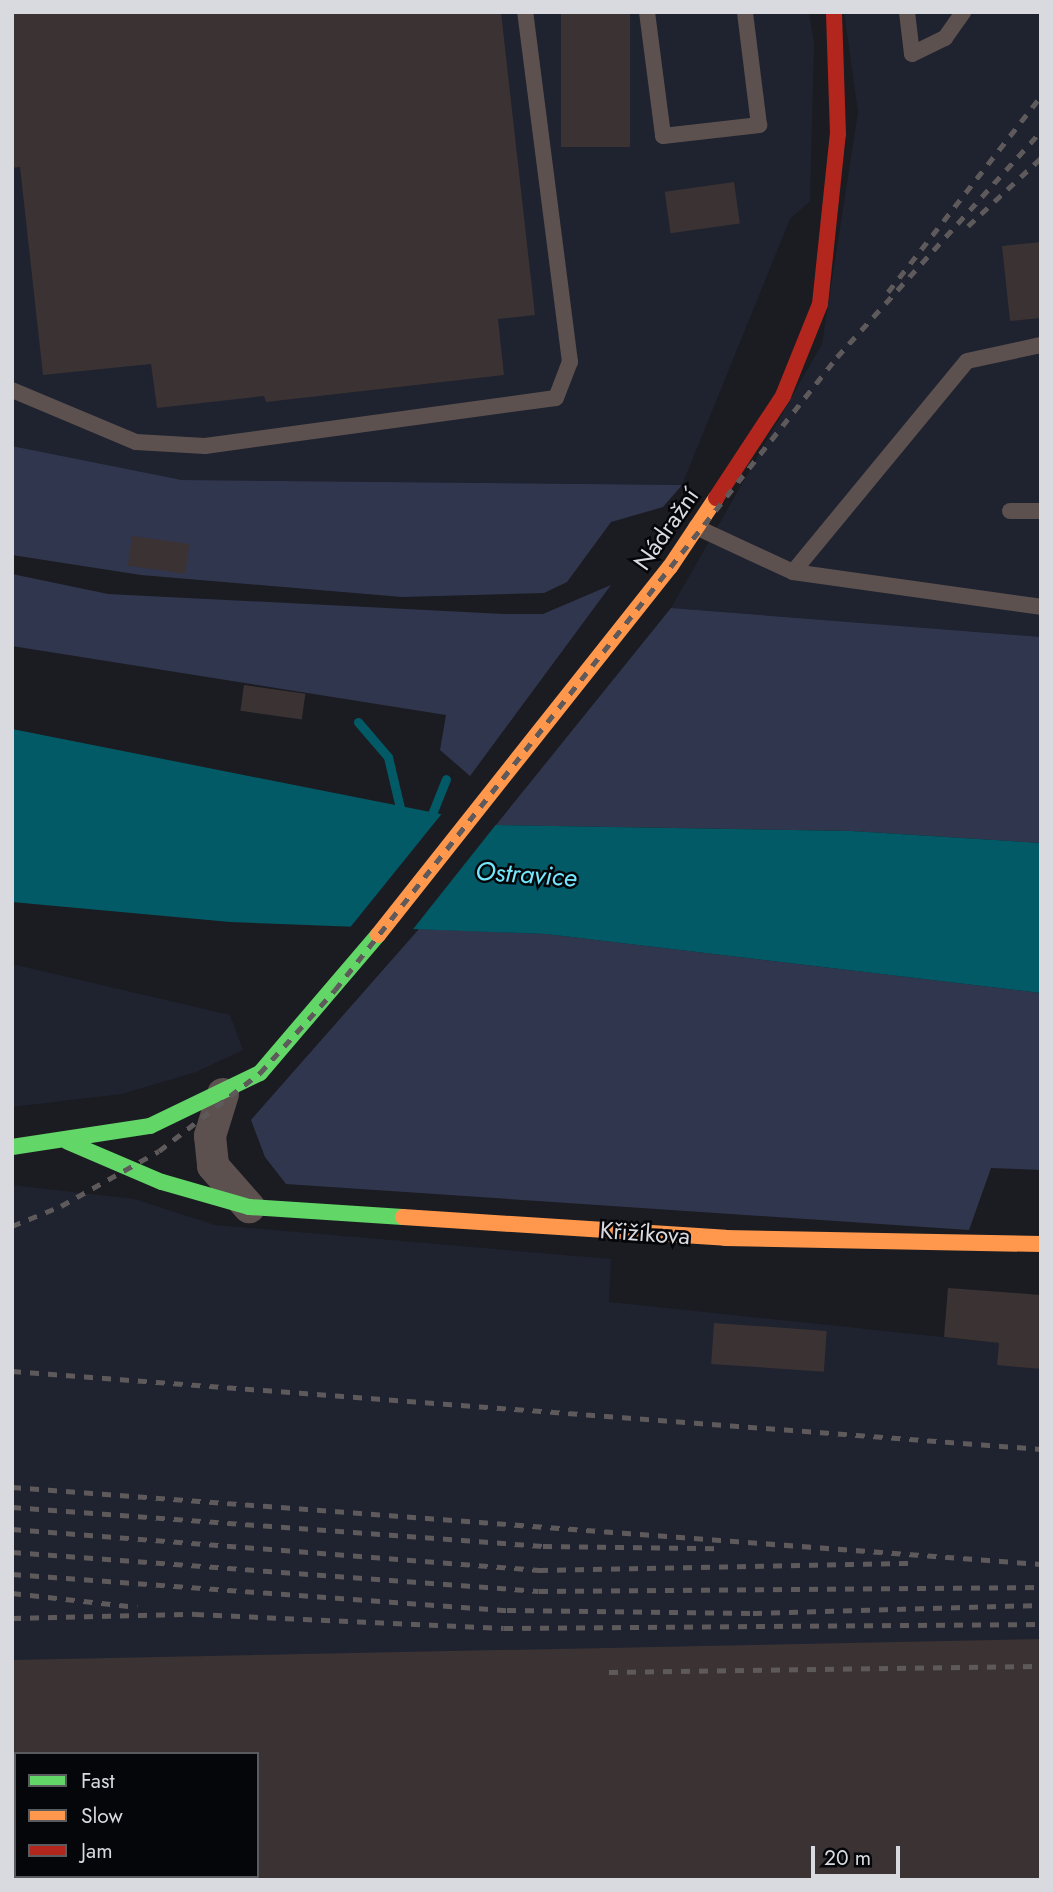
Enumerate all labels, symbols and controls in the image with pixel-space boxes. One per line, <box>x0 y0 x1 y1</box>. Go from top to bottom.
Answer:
street label: Nádražní <box>627 482 705 576</box>
water label: Ostravice <box>474 856 578 894</box>
street label: Křižíkova <box>599 1215 691 1251</box>
legend <box>14 1752 259 1878</box>
text: Fast <box>81 1766 114 1796</box>
text: Slow <box>81 1801 123 1831</box>
scale bar <box>815 1832 904 1876</box>
text: Jam <box>81 1836 113 1866</box>
text: 20 m <box>824 1843 871 1873</box>

